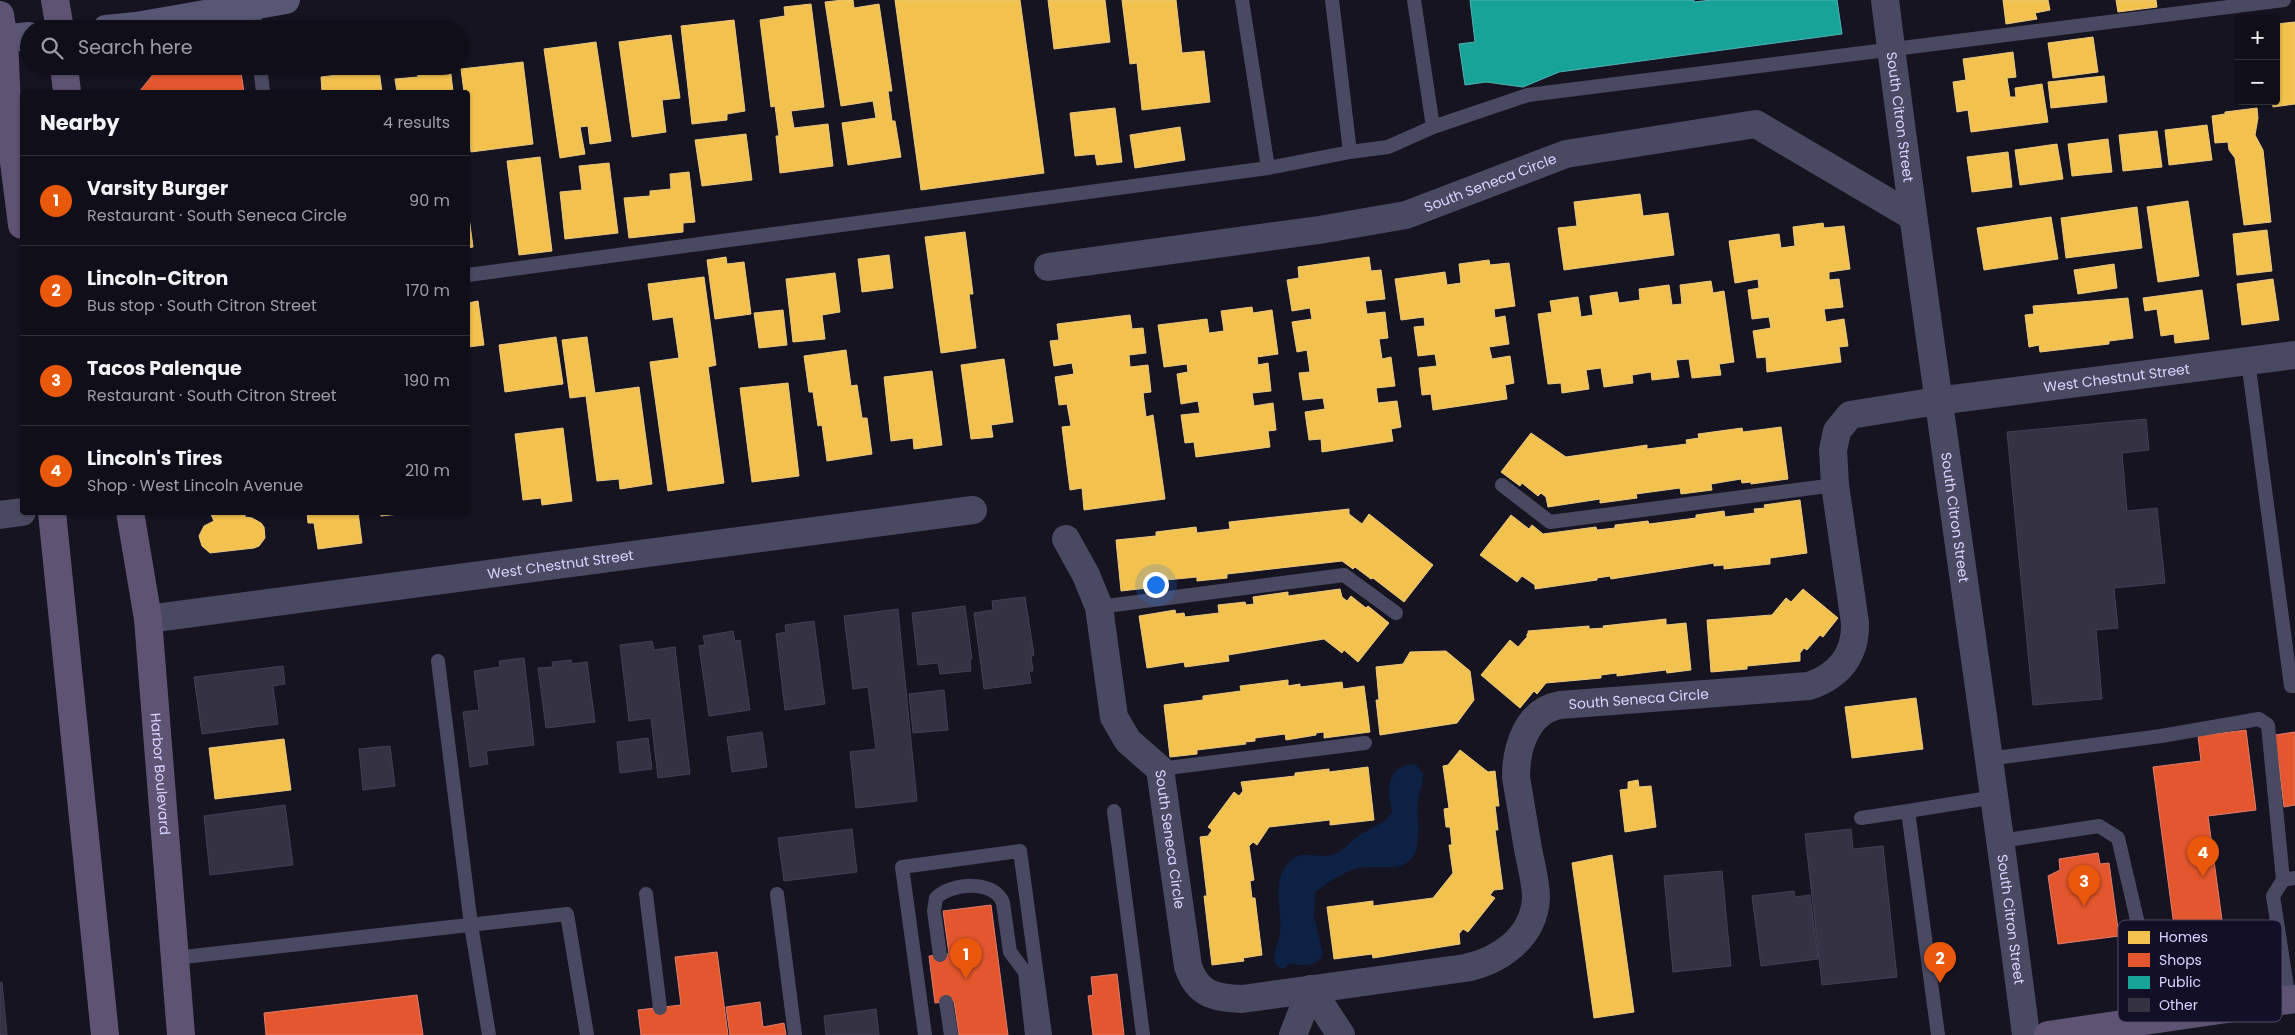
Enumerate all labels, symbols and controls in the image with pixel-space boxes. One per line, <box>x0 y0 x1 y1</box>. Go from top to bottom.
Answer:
map controls <box>2235 15 2280 105</box>
button: + <box>2235 15 2280 60</box>
search box <box>20 20 470 75</box>
icon: search <box>38 34 66 62</box>
text: Search here <box>78 34 192 61</box>
street label: South Citron Street <box>1882 51 1918 183</box>
button: − <box>2235 60 2280 105</box>
text: Nearby <box>40 108 120 137</box>
text: 4 results <box>383 111 450 134</box>
street label: South Seneca Circle <box>1421 148 1560 217</box>
text: Varsity Burger <box>87 175 228 202</box>
text: 1 <box>53 189 59 212</box>
text: 90 m <box>409 189 450 212</box>
text: Restaurant · South Seneca Circle <box>87 204 347 227</box>
text: Lincoln-Citron <box>87 265 228 292</box>
text: 2 <box>51 279 61 302</box>
text: 170 m <box>405 279 450 302</box>
text: Bus stop · South Citron Street <box>87 294 317 317</box>
text: Tacos Palenque <box>87 355 242 382</box>
street label: West Chestnut Street <box>2042 359 2191 397</box>
text: 3 <box>51 369 61 392</box>
text: 190 m <box>404 369 450 392</box>
text: Restaurant · South Citron Street <box>87 384 337 407</box>
text: Lincoln's Tires <box>87 445 223 472</box>
street label: South Citron Street <box>1936 451 1974 584</box>
text: 4 <box>51 459 61 482</box>
text: 210 m <box>405 459 450 482</box>
text: Shop · West Lincoln Avenue <box>87 474 303 497</box>
street label: West Chestnut Street <box>486 545 635 584</box>
your location <box>1143 572 1169 598</box>
street label: South Seneca Circle <box>1568 684 1710 714</box>
street label: Harbor Boulevard <box>145 712 175 836</box>
street label: South Seneca Circle <box>1150 768 1190 910</box>
pin: 4 <box>2187 836 2219 877</box>
street label: South Citron Street <box>1992 853 2029 986</box>
pin: 3 <box>2068 865 2100 906</box>
legend <box>2118 920 2282 1022</box>
text: Homes <box>2159 927 2208 947</box>
pin: 1 <box>950 938 982 979</box>
pin: 2 <box>1924 942 1956 983</box>
text: Shops <box>2159 950 2202 970</box>
text: Public <box>2159 972 2201 992</box>
text: Other <box>2159 995 2198 1015</box>

